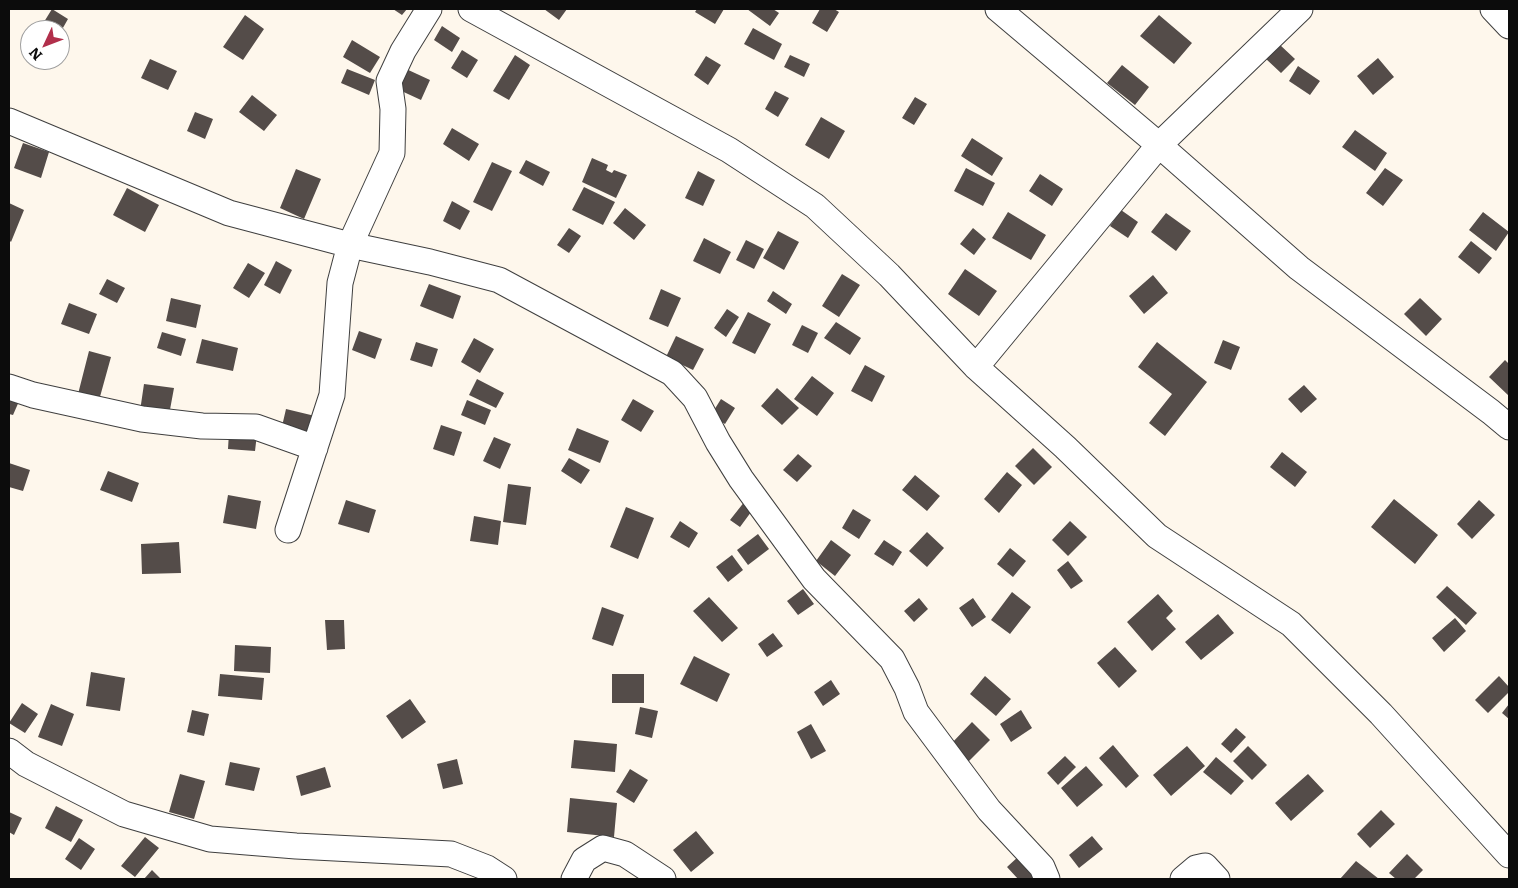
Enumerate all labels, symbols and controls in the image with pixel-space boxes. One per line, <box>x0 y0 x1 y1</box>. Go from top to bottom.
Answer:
north arrow <box>20 20 70 70</box>
text: N <box>23 43 46 66</box>

